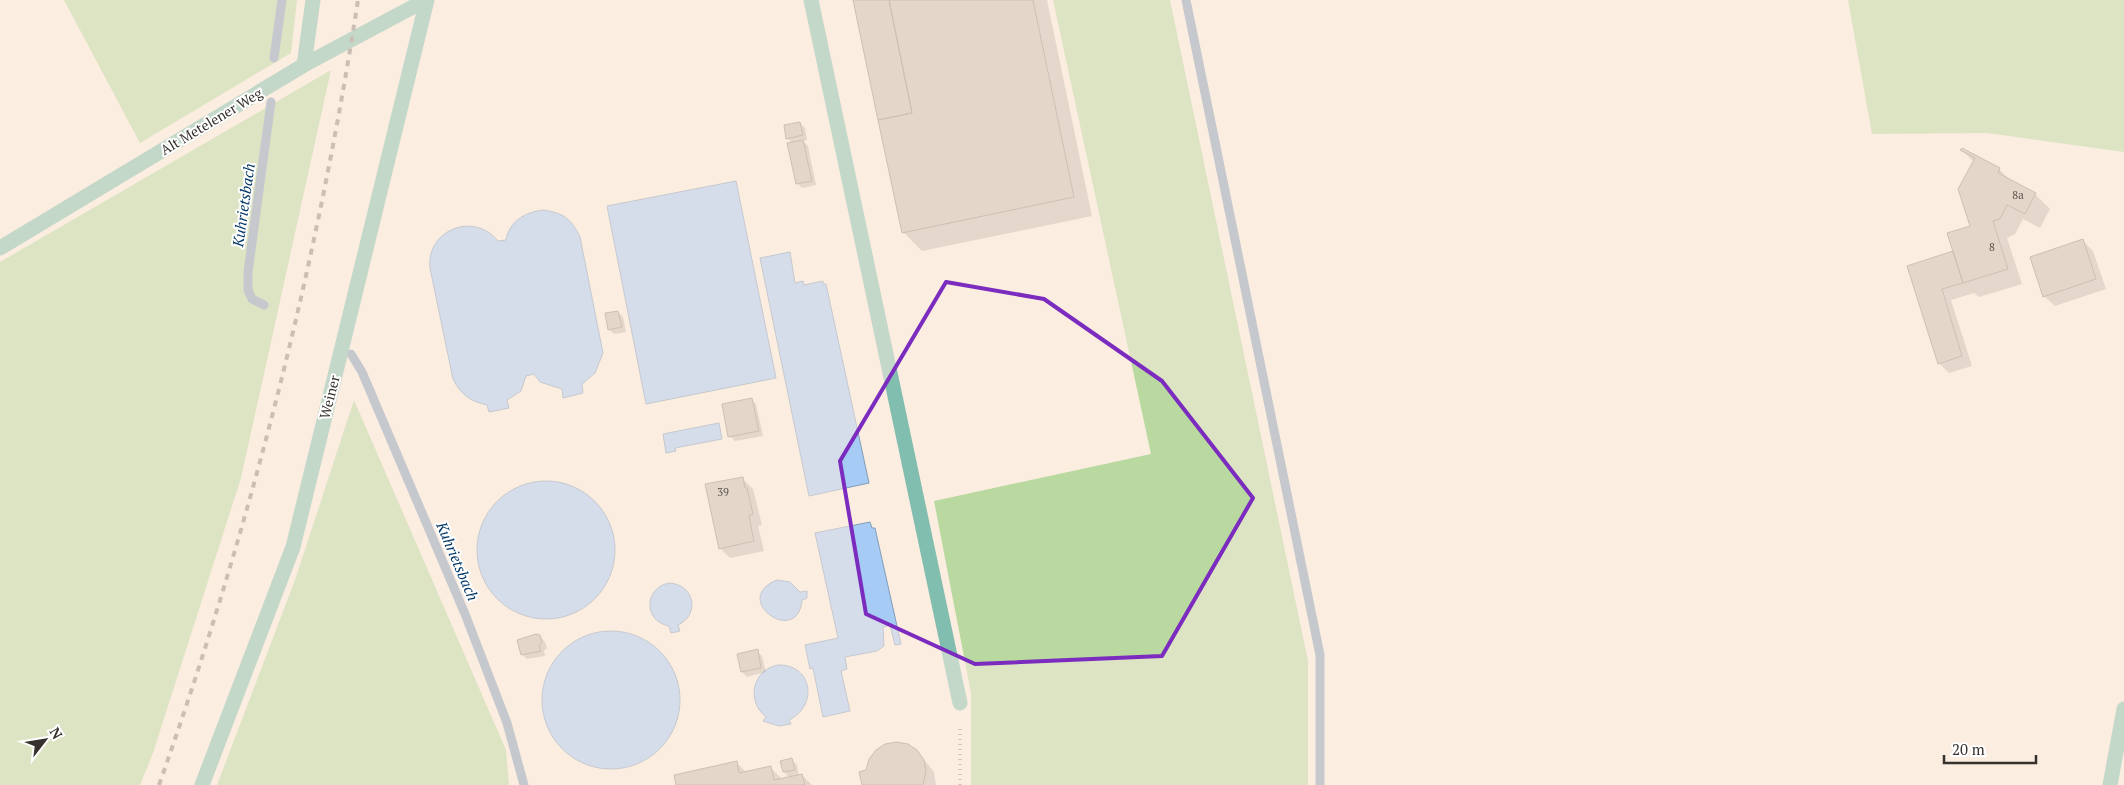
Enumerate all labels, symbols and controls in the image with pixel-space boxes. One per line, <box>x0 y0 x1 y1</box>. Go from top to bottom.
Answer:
street label: Alt Metelener Weg <box>156 83 266 159</box>
water label: Kuhrietsbach <box>227 162 259 249</box>
house number: 8a <box>2012 188 2024 202</box>
house number: 8 <box>1989 240 1995 254</box>
street label: Weiner <box>314 373 344 421</box>
house number: 39 <box>717 485 729 499</box>
water label: Kuhrietsbach <box>432 517 484 604</box>
north arrow <box>20 715 70 765</box>
text: N <box>46 724 68 743</box>
scale bar <box>1944 732 2036 764</box>
text: 20 m <box>1952 739 1985 759</box>

